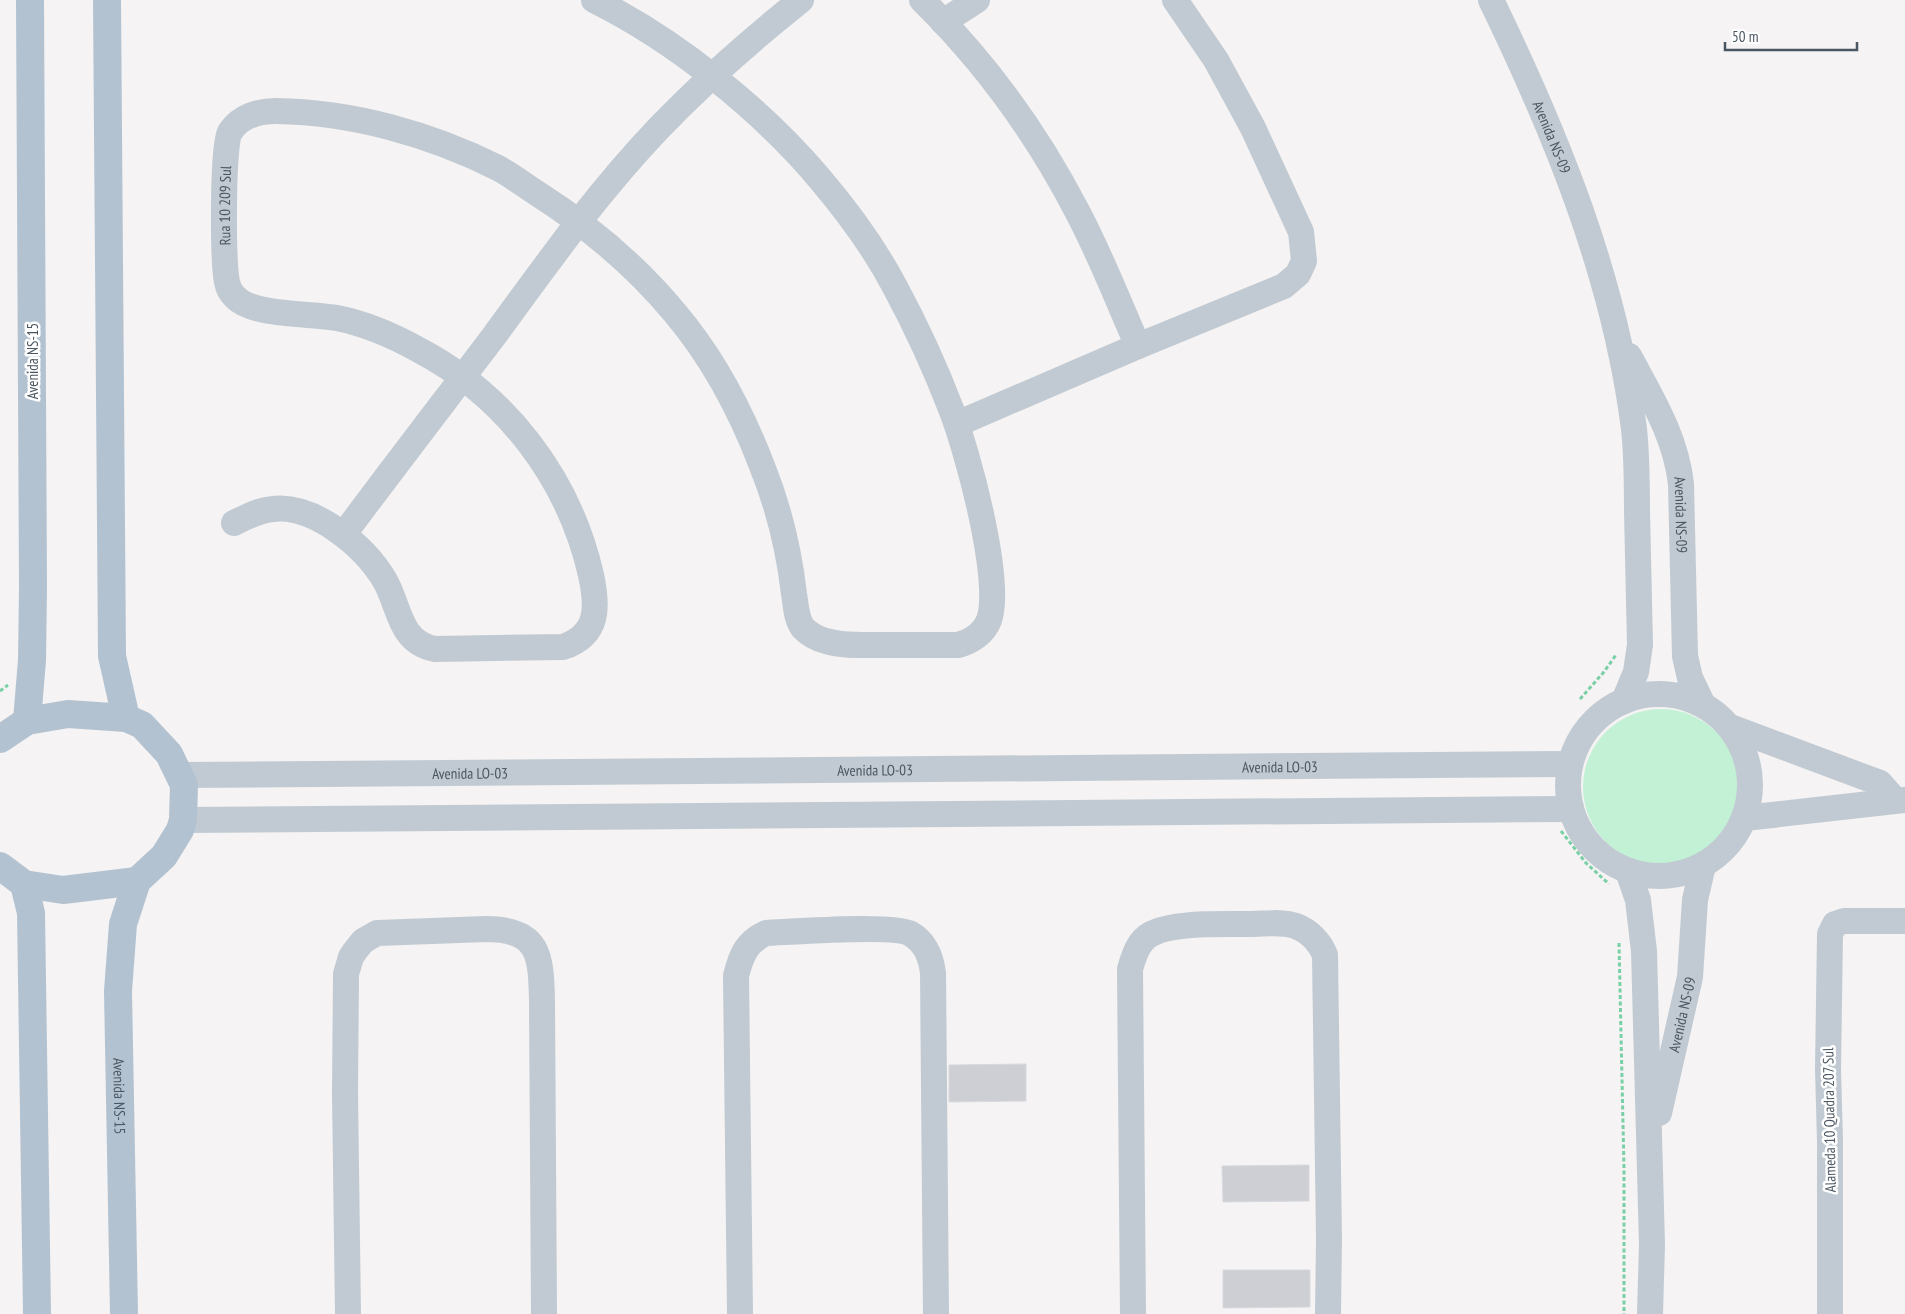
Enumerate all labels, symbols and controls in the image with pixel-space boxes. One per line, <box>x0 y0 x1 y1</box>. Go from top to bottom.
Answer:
scale bar <box>1725 20 1858 52</box>
text: 50 m <box>1732 27 1758 46</box>
street label: Avenida NS-09 <box>1529 98 1576 176</box>
street label: Rua 10 209 Sul <box>214 165 235 246</box>
street label: Avenida NS-15 <box>23 323 42 399</box>
street label: Avenida NS-09 <box>1671 475 1692 553</box>
street label: Avenida LO-03 <box>1242 756 1318 776</box>
street label: Avenida LO-03 <box>837 760 913 779</box>
street label: Avenida LO-03 <box>432 763 508 783</box>
street label: Avenida NS-09 <box>1664 975 1699 1054</box>
street label: Alameda 10 Quadra 207 Sul <box>1818 1047 1840 1192</box>
street label: Avenida NS-15 <box>110 1058 130 1135</box>

